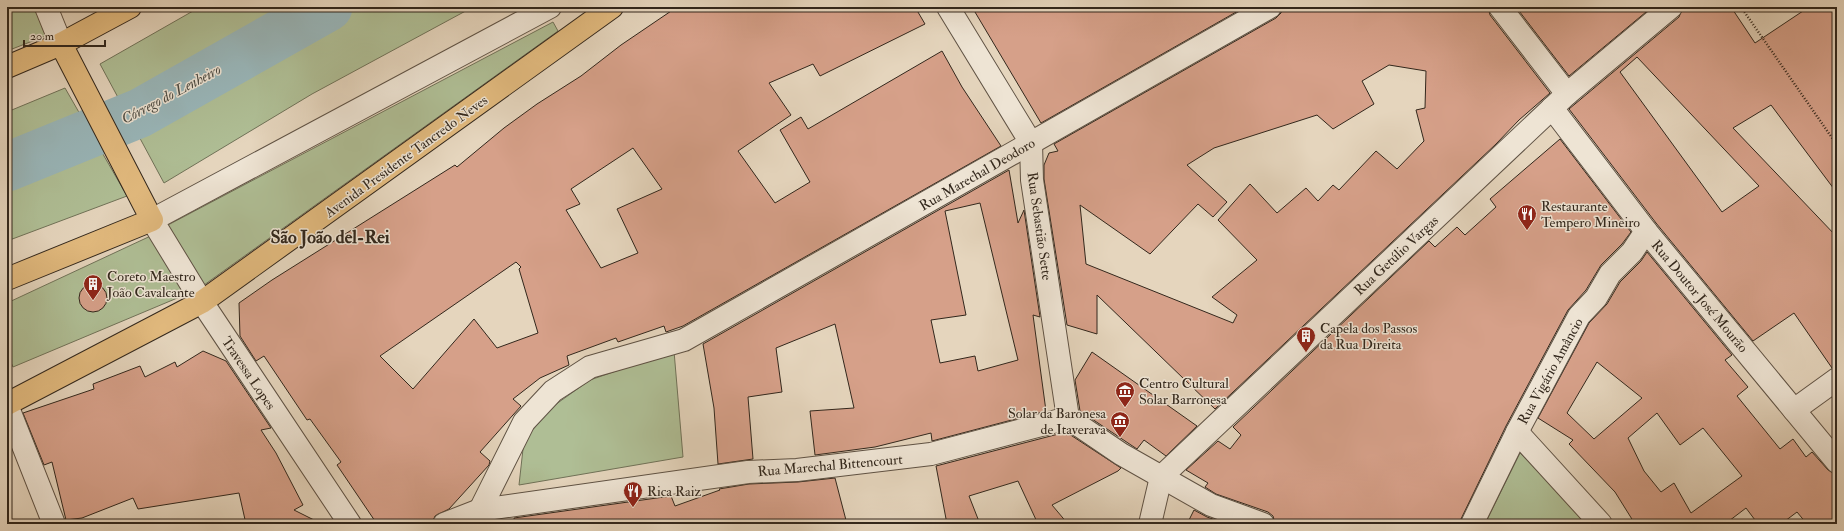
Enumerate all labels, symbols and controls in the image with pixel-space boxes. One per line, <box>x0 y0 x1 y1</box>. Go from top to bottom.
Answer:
scale bar <box>24 22 105 48</box>
text: 20 m <box>30 29 55 44</box>
water label: Córrego do Lenheiro <box>118 60 224 129</box>
street label: Avenida Presidente Tancredo Neves <box>321 91 491 222</box>
street label: Rua Marechal Deodoro <box>916 134 1038 215</box>
street label: Rua Sebastião Sette <box>1023 171 1056 281</box>
place label: Restaurante Tempero Mineiro <box>1541 198 1640 232</box>
restaurant icon: Restaurante Tempero Mineiro <box>1516 203 1538 231</box>
street label: Rua Getúlio Vargas <box>1351 212 1442 299</box>
district label: São João del-Rei <box>270 226 390 249</box>
street label: Rua Doutor José Mourão <box>1648 237 1752 356</box>
place label: Coreto Maestro João Cavalcante <box>106 268 196 301</box>
building icon: Coreto Maestro João Cavalcante <box>82 273 104 301</box>
street label: Rua Vigário Amâncio <box>1514 315 1587 428</box>
place label: Capela dos Passos da Rua Direita <box>1320 320 1417 353</box>
building icon: Capela dos Passos da Rua Direita <box>1295 325 1317 353</box>
street label: Travessa Lopes <box>217 334 279 414</box>
place label: Centro Cultural Solar Barronesa <box>1139 375 1229 408</box>
museum icon: Centro Cultural Solar Barronesa <box>1114 380 1136 408</box>
place label: Solar da Baronesa de Itaverava <box>1008 405 1106 438</box>
museum icon: Solar da Baronesa de Itaverava <box>1109 410 1131 438</box>
street label: Rua Marechal Bittencourt <box>757 451 904 480</box>
restaurant icon: Rica Raiz <box>622 480 644 508</box>
place label: Rica Raiz <box>647 483 702 500</box>

